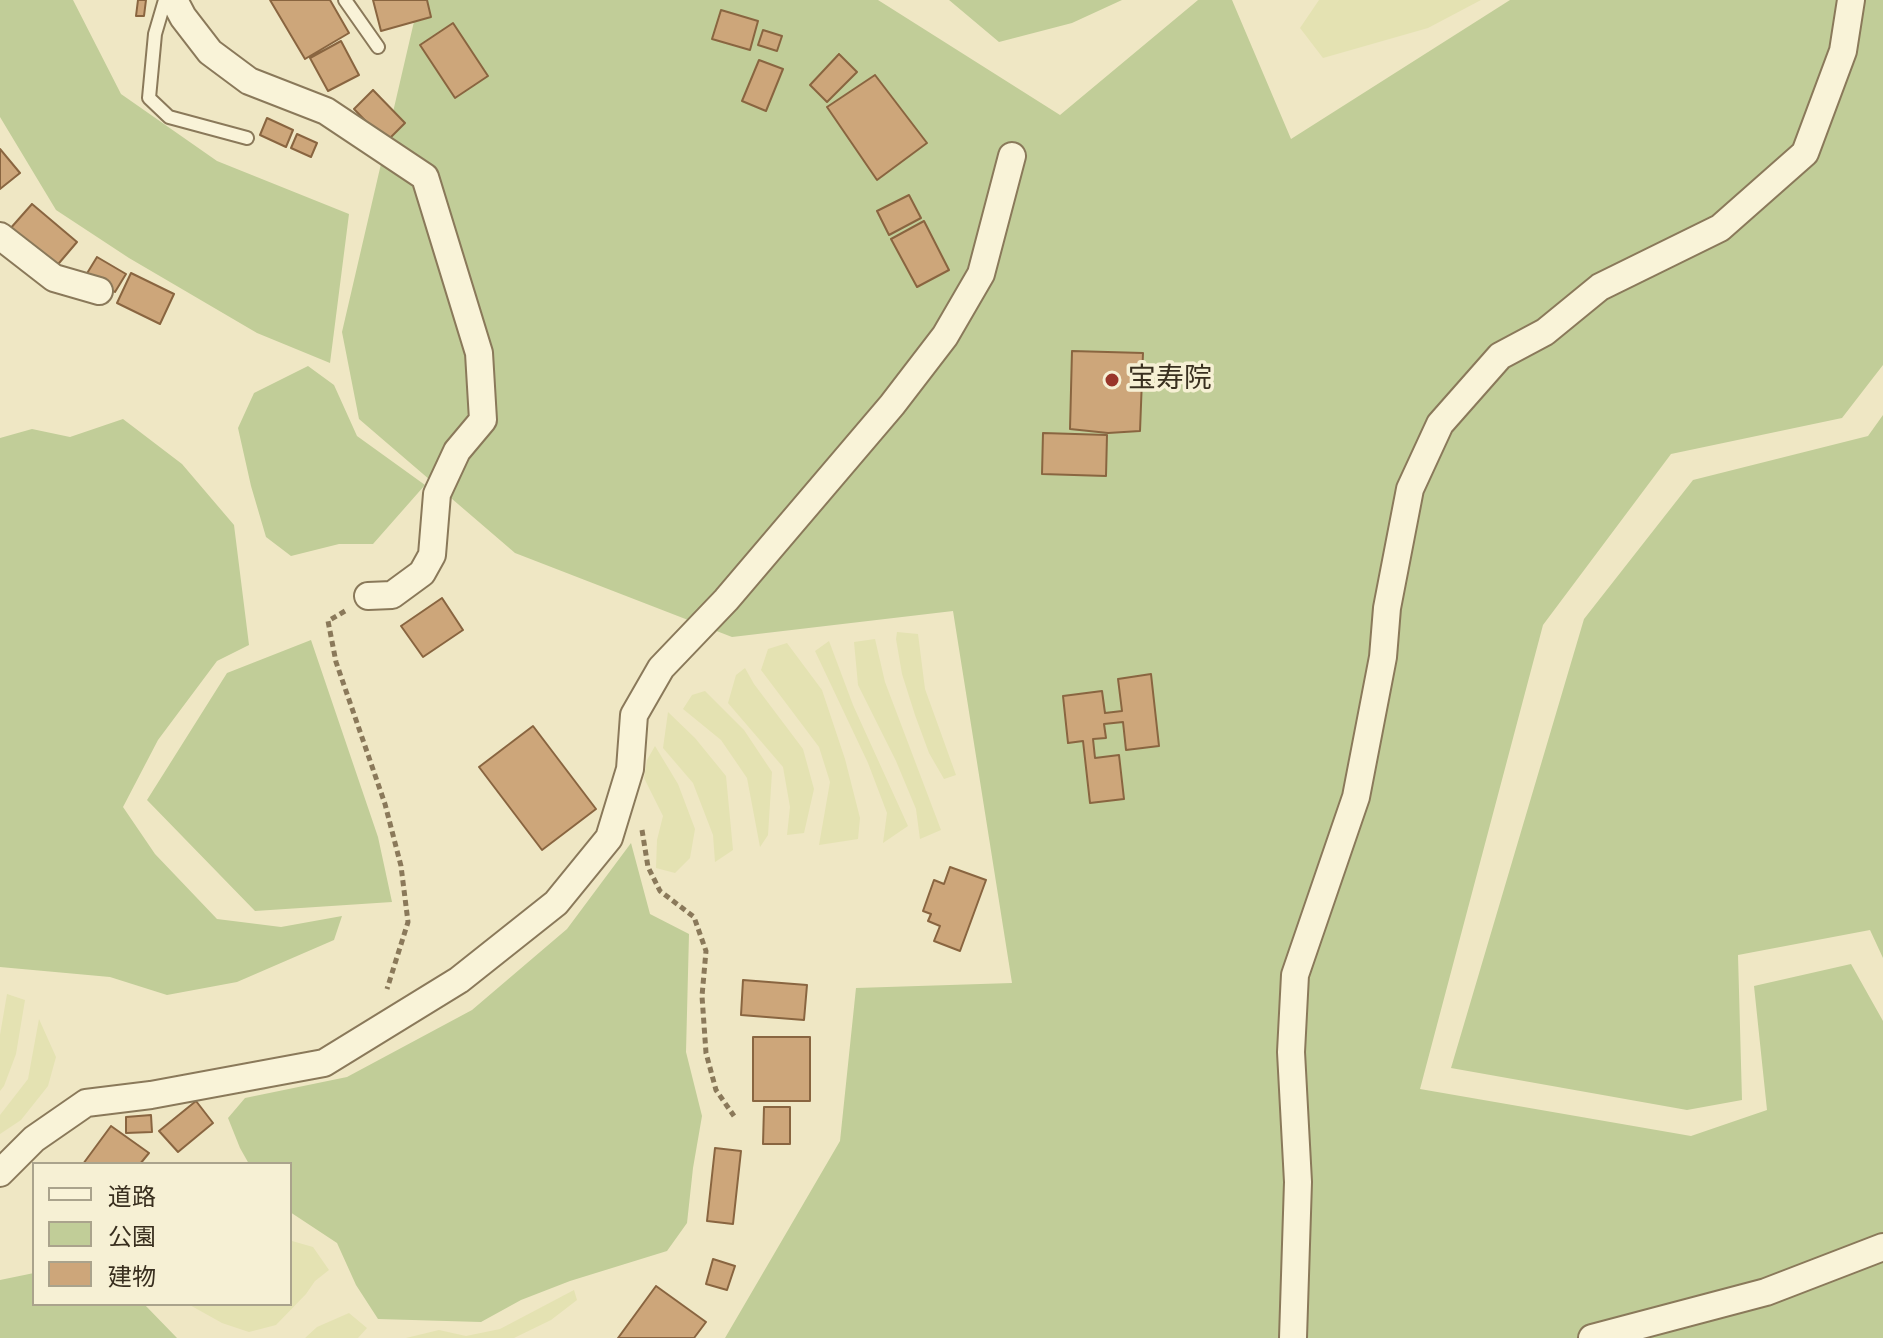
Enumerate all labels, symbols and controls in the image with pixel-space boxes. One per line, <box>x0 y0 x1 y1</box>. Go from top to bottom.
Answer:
place label: 宝寿院 <box>1128 363 1212 397</box>
marker: 宝寿院 <box>1103 371 1121 389</box>
legend <box>32 1162 292 1306</box>
text: 道路 <box>108 1184 156 1210</box>
text: 公園 <box>108 1224 156 1250</box>
text: 建物 <box>108 1264 156 1290</box>

